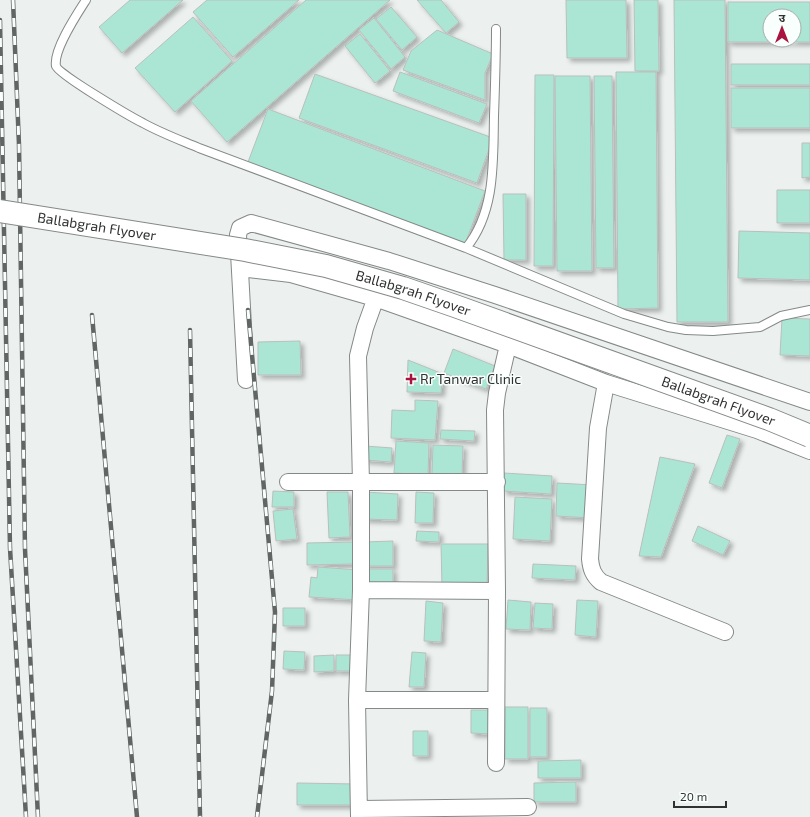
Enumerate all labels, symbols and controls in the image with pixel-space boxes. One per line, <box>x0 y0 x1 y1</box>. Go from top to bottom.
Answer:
north arrow <box>762 8 802 48</box>
text: उ <box>779 11 786 24</box>
street label: Ballabgrah Flyover <box>36 208 158 244</box>
street label: Ballabgrah Flyover <box>354 266 474 319</box>
place label: Rr Tanwar Clinic <box>420 370 521 387</box>
street label: Ballabgrah Flyover <box>660 372 779 429</box>
marker: Rr Tanwar Clinic <box>405 373 417 385</box>
scale bar <box>674 783 726 809</box>
text: 20 m <box>680 789 707 803</box>

